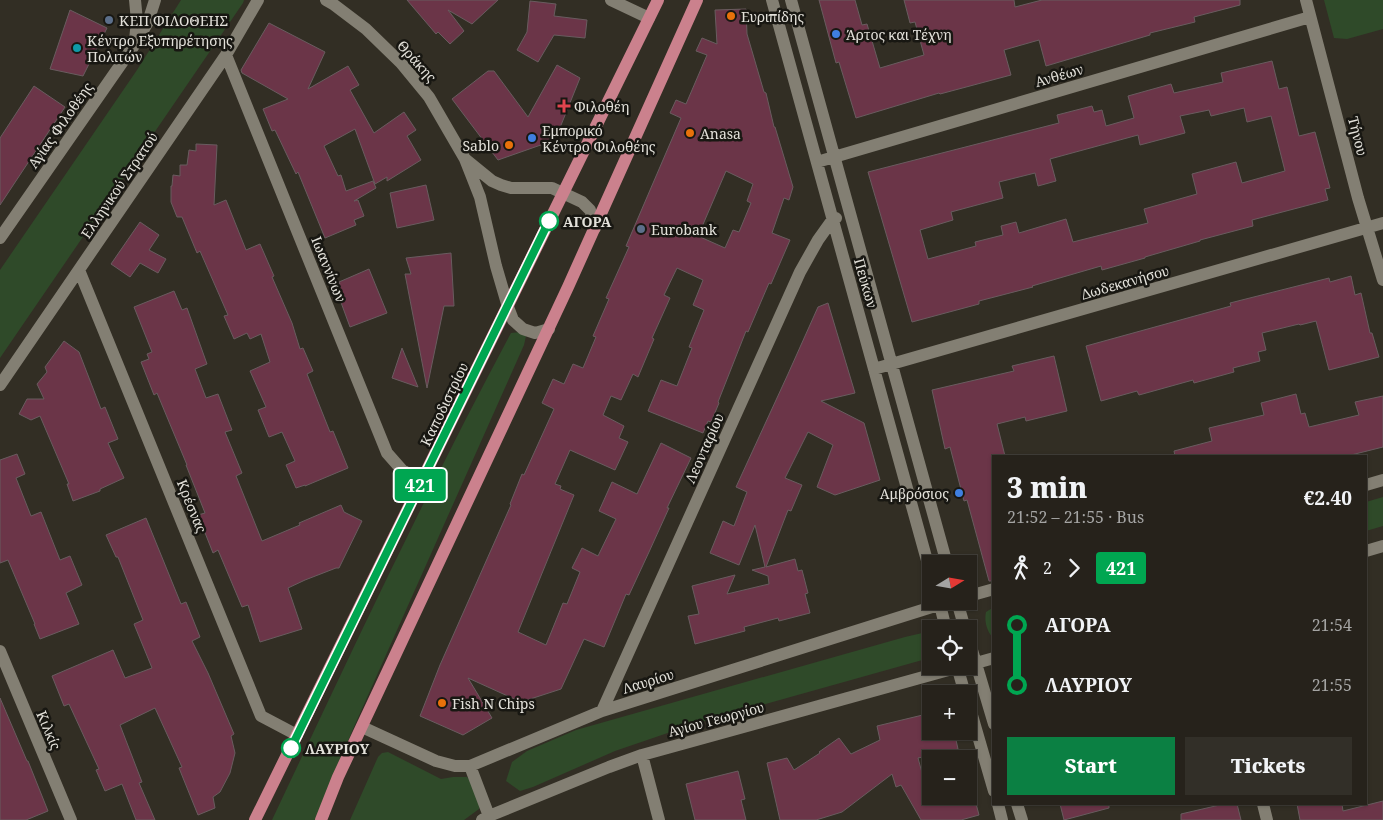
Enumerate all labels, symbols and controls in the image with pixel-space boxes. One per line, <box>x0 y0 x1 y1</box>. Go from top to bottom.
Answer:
place label: Ευριπίδης <box>741 7 804 26</box>
marker: Ευριπίδης <box>725 10 737 22</box>
place label: ΚΕΠ ΦΙΛΟΘΕΗΣ <box>119 11 228 30</box>
marker: ΚΕΠ ΦΙΛΟΘΕΗΣ <box>103 14 115 26</box>
place label: Άρτος και Τέχνη <box>846 25 952 44</box>
marker: Άρτος και Τέχνη <box>830 28 842 40</box>
place label: Κέντρο Εξυπηρέτησης Πολιτών <box>87 31 233 66</box>
street label: Θράκης <box>393 36 441 86</box>
marker: Κέντρο Εξυπηρέτησης Πολιτών <box>71 42 83 54</box>
street label: Ανθέων <box>1033 59 1085 91</box>
street label: Αγίας Φιλοθέης <box>23 78 97 172</box>
place label: Φιλοθέη <box>574 97 629 116</box>
marker: Φιλοθέη <box>558 100 570 112</box>
street label: Τήνου <box>1344 114 1372 158</box>
place label: Εμπορικό Κέντρο Φιλοθέης <box>542 121 656 156</box>
place label: Anasa <box>700 124 741 143</box>
marker: Anasa <box>684 127 696 139</box>
street label: Ελληνικού Στρατού <box>76 128 162 242</box>
marker: Εμπορικό Κέντρο Φιλοθέης <box>526 132 538 144</box>
place label: Sablo <box>462 136 499 155</box>
marker: Sablo <box>503 139 515 151</box>
marker: ΑΓΟΡΑ <box>539 211 559 231</box>
place label: ΑΓΟΡΑ <box>563 212 612 231</box>
place label: Eurobank <box>651 220 718 239</box>
marker: Eurobank <box>635 223 647 235</box>
street label: Ιωαννίνων <box>307 233 351 305</box>
street label: Πεύκων <box>850 256 882 310</box>
street label: Δωδεκανήσου <box>1079 260 1171 304</box>
street label: Καποδιστρίου <box>416 359 472 449</box>
street label: Λεονταρίου <box>680 410 728 486</box>
text: 3 min <box>1007 468 1087 506</box>
line badge: 421 <box>391 469 449 501</box>
text: 421 <box>405 473 435 497</box>
street label: Κρέσνας <box>173 476 211 536</box>
place label: Αμβρόσιος <box>880 484 949 503</box>
text: €2.40 <box>1304 485 1352 511</box>
marker: Αμβρόσιος <box>953 487 965 499</box>
text: 21:52 – 21:55 · Bus <box>1007 506 1144 528</box>
icon: walk <box>1007 554 1035 582</box>
icon: forward <box>1060 554 1088 582</box>
north arrow <box>922 555 978 610</box>
map controls <box>922 555 977 805</box>
text: 421 <box>1106 556 1136 580</box>
text: 2 <box>1043 557 1052 579</box>
text: ΑΓΟΡΑ <box>1045 612 1111 638</box>
text: 21:54 <box>1312 614 1352 636</box>
button: locate <box>922 620 977 675</box>
street label: Λαυρίου <box>620 664 676 698</box>
text: ΛΑΥΡΙΟΥ <box>1045 672 1132 698</box>
text: 21:55 <box>1312 674 1352 696</box>
button: + <box>922 685 977 740</box>
place label: Fish N Chips <box>452 694 535 713</box>
marker: Fish N Chips <box>436 697 448 709</box>
street label: Αγίου Γεωργίου <box>666 697 766 741</box>
street label: Κιλκίς <box>32 708 66 753</box>
button: Start <box>1007 737 1175 795</box>
button: Tickets <box>1185 737 1352 795</box>
marker: ΛΑΥΡΙΟΥ <box>281 738 301 758</box>
place label: ΛΑΥΡΙΟΥ <box>305 739 369 758</box>
button: − <box>922 750 977 805</box>

